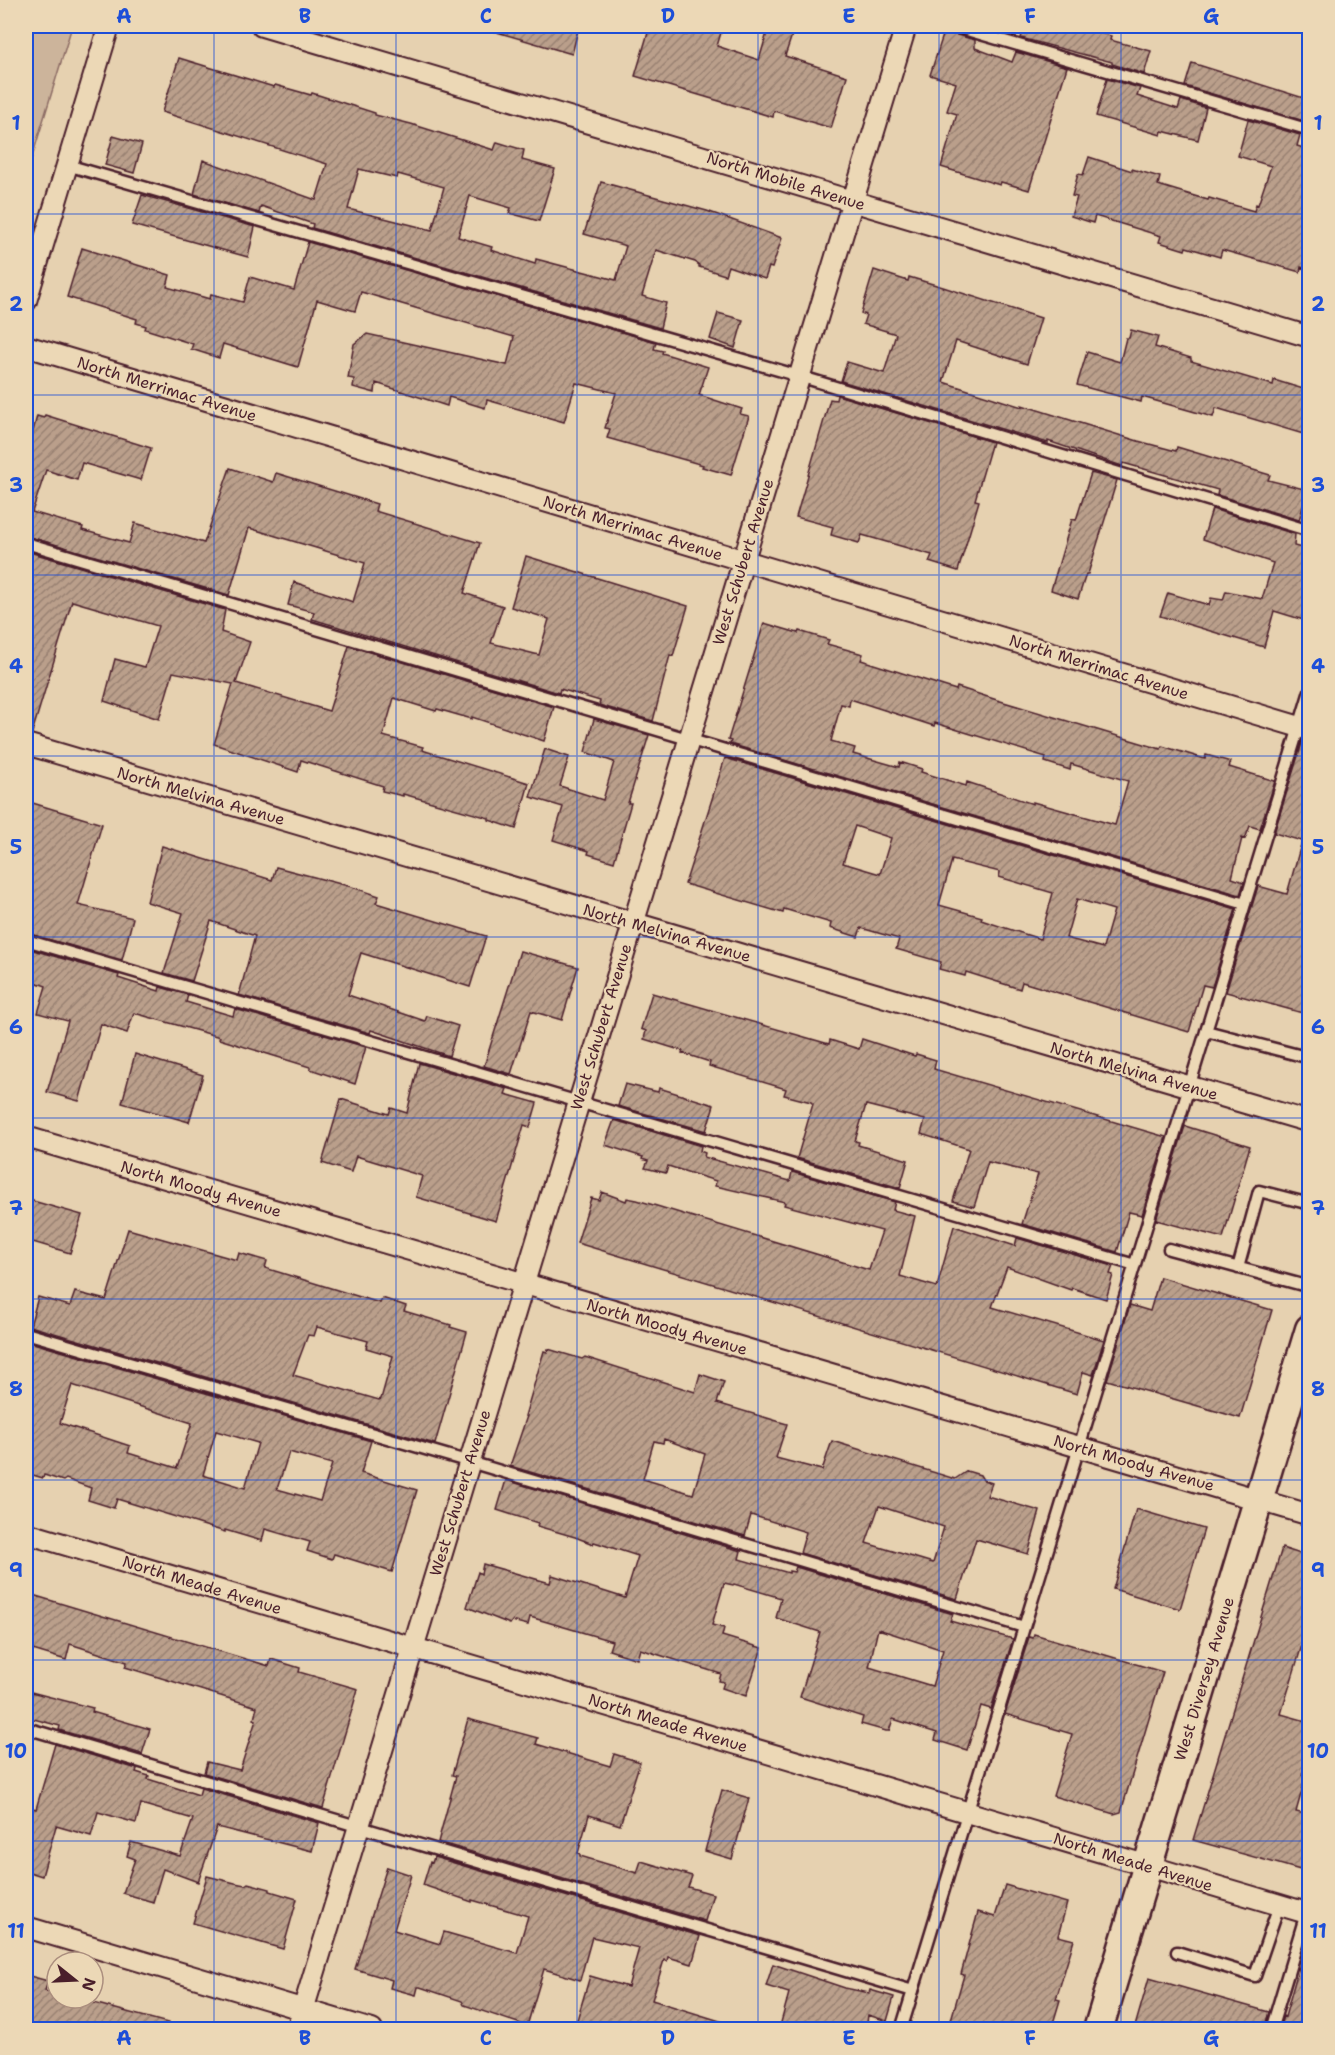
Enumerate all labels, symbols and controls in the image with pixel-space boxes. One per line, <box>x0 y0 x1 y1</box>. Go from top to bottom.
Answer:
text: A <box>116 3 132 29</box>
text: B <box>299 3 311 29</box>
text: C <box>480 3 492 29</box>
text: D <box>661 3 675 29</box>
text: E <box>842 3 856 29</box>
text: F <box>1024 3 1036 29</box>
text: G <box>1203 3 1219 29</box>
text: 1 <box>11 110 21 136</box>
text: 1 <box>1313 110 1323 136</box>
street label: North Mobile Avenue <box>704 147 868 215</box>
text: 2 <box>9 291 23 317</box>
text: 2 <box>1311 291 1325 317</box>
street label: North Merrimac Avenue <box>75 352 259 426</box>
text: 3 <box>9 472 23 498</box>
text: 3 <box>1311 472 1325 498</box>
street label: West Schubert Avenue <box>708 476 778 648</box>
street label: North Merrimac Avenue <box>541 491 725 565</box>
street label: North Merrimac Avenue <box>1007 630 1191 704</box>
text: 4 <box>9 653 23 679</box>
text: 4 <box>1311 653 1325 679</box>
street label: North Melvina Avenue <box>115 762 287 830</box>
text: 5 <box>10 834 22 860</box>
text: 5 <box>1312 834 1324 860</box>
street label: North Melvina Avenue <box>581 899 753 967</box>
street label: West Schubert Avenue <box>566 941 636 1113</box>
text: 6 <box>9 1014 23 1040</box>
text: 6 <box>1311 1014 1325 1040</box>
street label: North Melvina Avenue <box>1048 1037 1220 1105</box>
street label: North Moody Avenue <box>118 1156 284 1222</box>
text: 7 <box>9 1195 23 1221</box>
text: 7 <box>1311 1195 1325 1221</box>
street label: North Moody Avenue <box>584 1294 750 1360</box>
text: 8 <box>9 1376 23 1402</box>
text: 8 <box>1311 1376 1325 1402</box>
street label: West Schubert Avenue <box>425 1407 495 1579</box>
street label: North Moody Avenue <box>1051 1430 1217 1496</box>
street label: North Meade Avenue <box>120 1551 284 1619</box>
text: 9 <box>9 1557 23 1583</box>
text: 9 <box>1311 1557 1325 1583</box>
street label: West Diversey Avenue <box>1169 1595 1239 1763</box>
street label: North Meade Avenue <box>586 1689 750 1757</box>
text: 10 <box>5 1738 27 1764</box>
text: 10 <box>1307 1738 1329 1764</box>
street label: North Meade Avenue <box>1051 1828 1215 1896</box>
text: 11 <box>7 1918 25 1944</box>
text: 11 <box>1309 1918 1327 1944</box>
north arrow <box>45 1950 105 2010</box>
text: N <box>77 1975 101 1994</box>
text: A <box>116 2025 132 2051</box>
text: B <box>299 2025 311 2051</box>
text: C <box>480 2025 492 2051</box>
text: D <box>661 2025 675 2051</box>
text: E <box>842 2025 856 2051</box>
text: F <box>1024 2025 1036 2051</box>
text: G <box>1203 2025 1219 2051</box>

